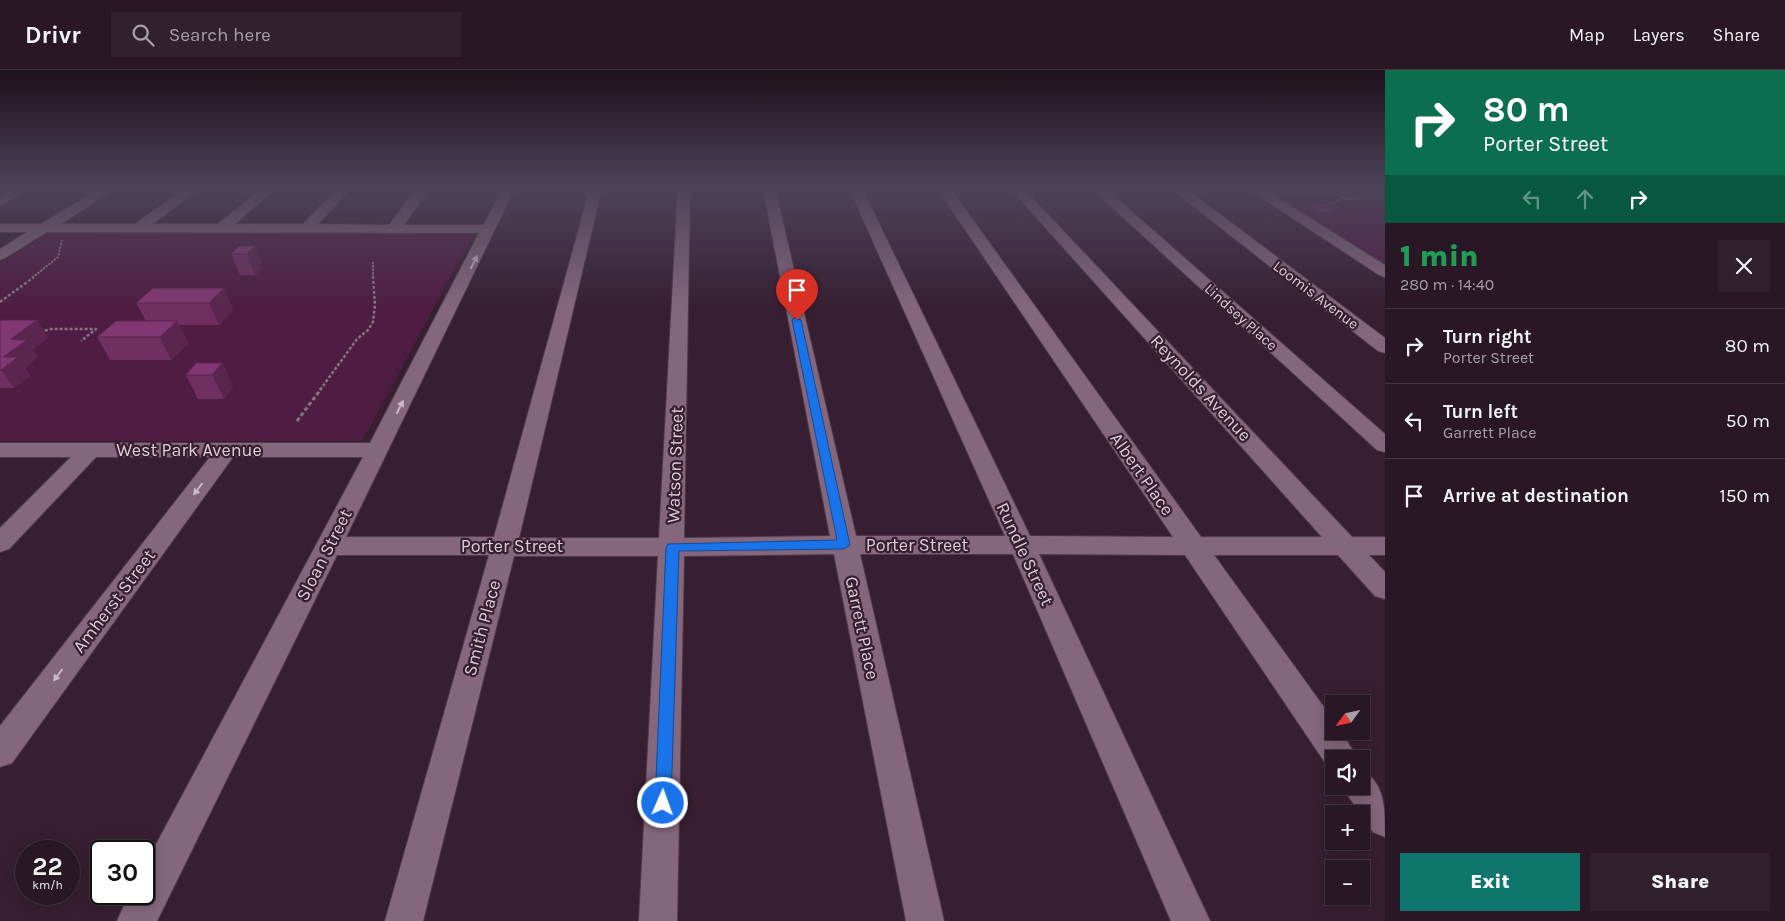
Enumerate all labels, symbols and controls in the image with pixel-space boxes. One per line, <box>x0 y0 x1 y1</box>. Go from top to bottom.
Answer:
search box <box>111 12 461 57</box>
text: Drivr <box>25 21 81 49</box>
icon: search <box>129 21 157 49</box>
text: Search here <box>169 24 271 46</box>
text: Map <box>1569 24 1605 46</box>
text: Layers <box>1633 24 1685 46</box>
text: Share <box>1713 24 1760 46</box>
text: 80 m <box>1483 89 1570 130</box>
icon: right <box>1400 90 1465 155</box>
text: Porter Street <box>1483 131 1608 157</box>
icon: left <box>1518 185 1546 213</box>
icon: ahead <box>1571 185 1599 213</box>
icon: right <box>1624 185 1652 213</box>
text: 1 min <box>1400 238 1479 274</box>
button: close <box>1718 240 1770 292</box>
one-way arrow <box>470 255 478 269</box>
street label: Loomis Avenue <box>1270 257 1362 333</box>
pin <box>776 269 818 320</box>
text: 280 m · 14:40 <box>1400 275 1494 294</box>
icon: arrive <box>783 276 811 304</box>
street label: Lindsey Place <box>1201 280 1281 354</box>
text: Turn right <box>1443 326 1532 348</box>
street label: Reynolds Avenue <box>1146 330 1256 446</box>
icon: right <box>1400 332 1428 360</box>
text: 80 m <box>1725 335 1770 357</box>
text: Porter Street <box>1443 348 1534 367</box>
one-way arrow <box>396 400 404 414</box>
text: Turn left <box>1443 401 1518 423</box>
street label: Watson Street <box>662 406 688 523</box>
icon: left <box>1400 407 1428 435</box>
text: 50 m <box>1726 410 1770 432</box>
text: Garrett Place <box>1443 423 1536 442</box>
street label: Albert Place <box>1105 428 1179 520</box>
street label: West Park Avenue <box>116 439 262 461</box>
one-way arrow <box>192 482 203 495</box>
icon: arrive <box>1400 482 1428 510</box>
text: Arrive at destination <box>1443 485 1629 507</box>
text: 150 m <box>1719 485 1770 507</box>
street label: Rundle Street <box>991 499 1059 609</box>
street label: Sloan Street <box>291 505 357 605</box>
street label: Porter Street <box>866 534 968 556</box>
street label: Porter Street <box>461 535 563 557</box>
street label: Amherst Street <box>68 545 160 657</box>
street label: Garrett Place <box>840 574 884 682</box>
street label: Smith Place <box>459 578 505 678</box>
one-way arrow <box>52 668 63 681</box>
north arrow <box>1325 695 1370 740</box>
map controls <box>1325 695 1370 905</box>
button: sound <box>1325 750 1370 795</box>
position arrow <box>636 776 688 828</box>
button: + <box>1325 805 1370 850</box>
speed limit sign: 30 <box>90 840 155 905</box>
text: 22 <box>32 852 63 881</box>
button: Exit <box>1400 853 1580 911</box>
button: Share <box>1590 853 1770 911</box>
button: − <box>1325 860 1370 905</box>
text: km/h <box>32 878 63 892</box>

